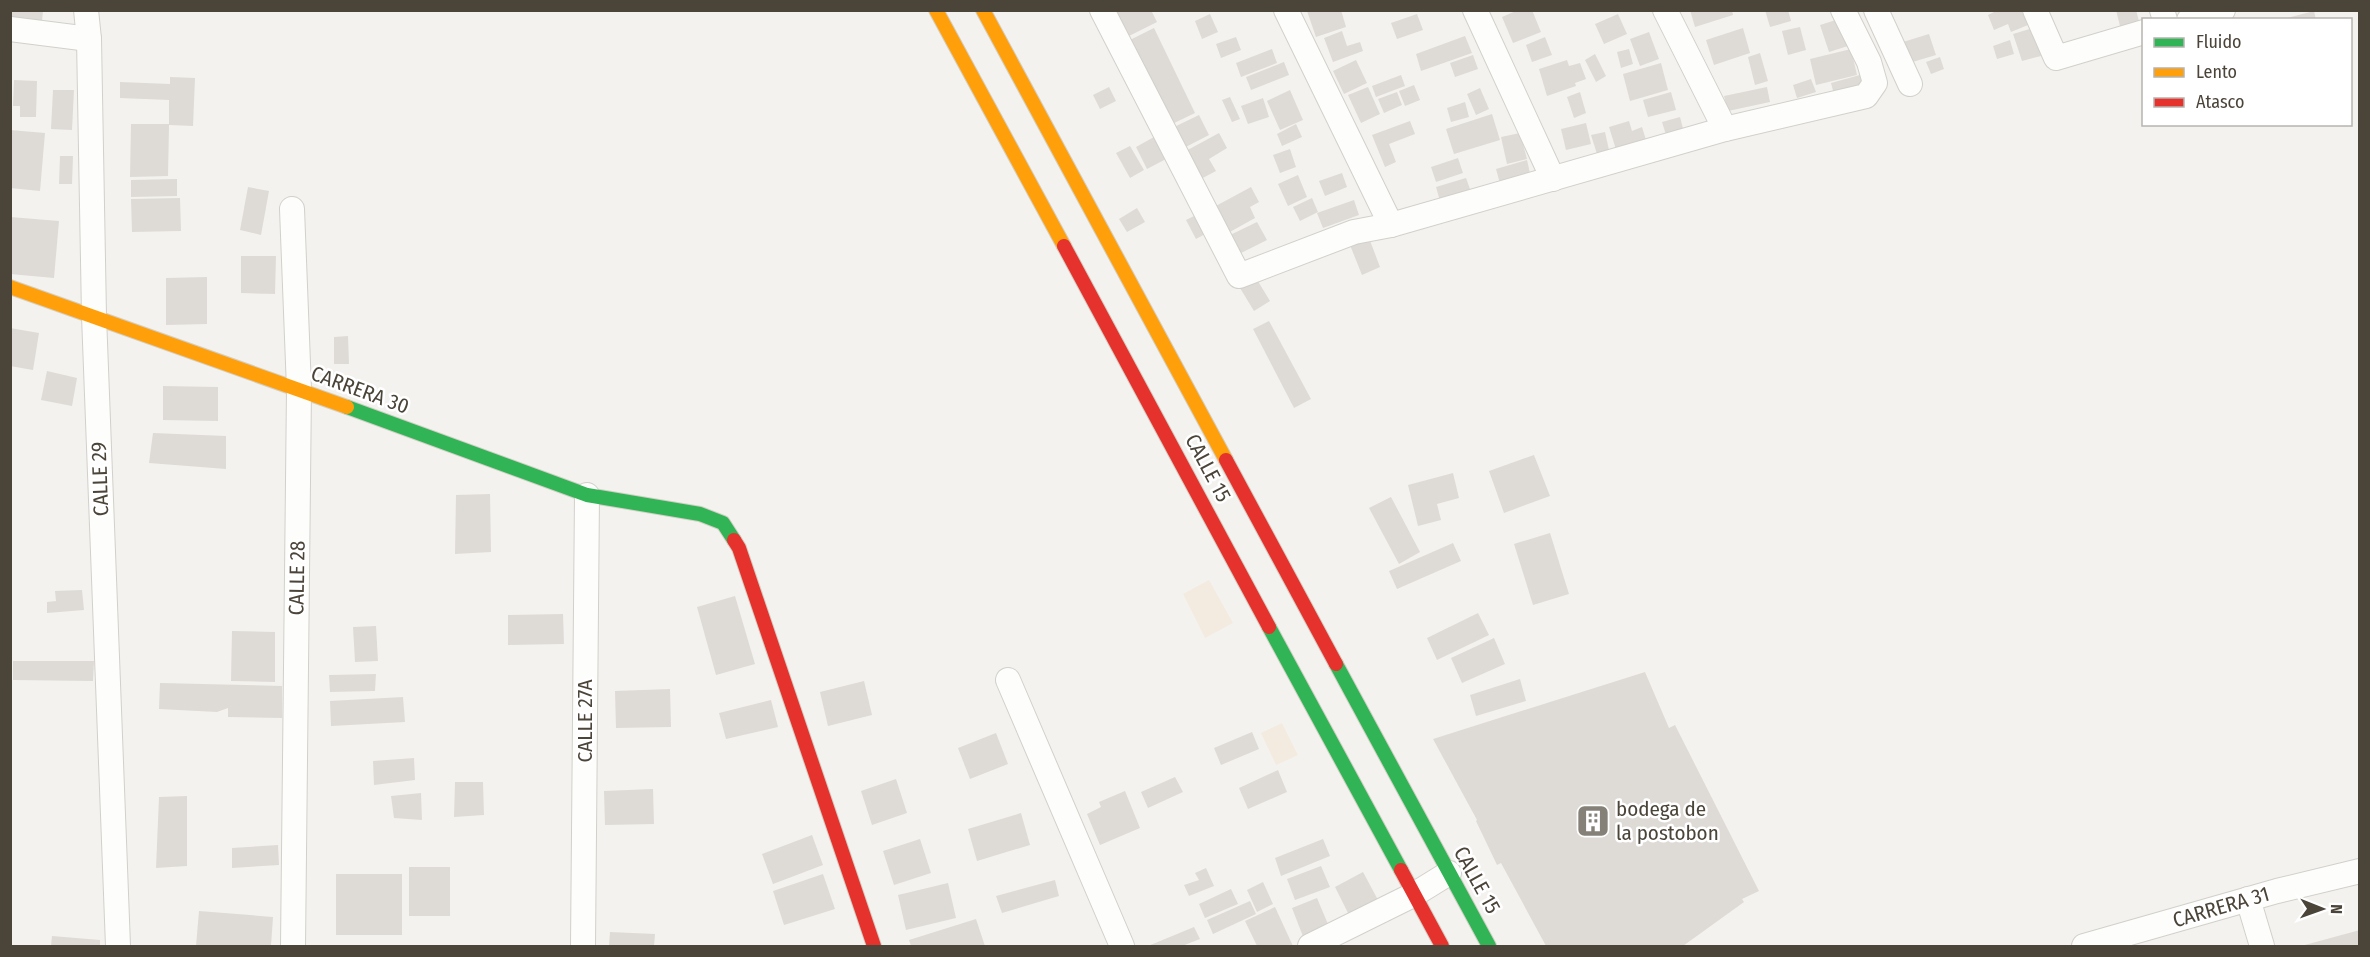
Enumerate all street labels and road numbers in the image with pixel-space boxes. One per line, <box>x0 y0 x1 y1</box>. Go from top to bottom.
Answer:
street label: CARRERA 30 <box>307 360 413 420</box>
street label: CALLE 15 <box>1179 430 1237 506</box>
street label: CALLE 29 <box>86 441 114 517</box>
street label: CALLE 28 <box>283 540 311 616</box>
street label: CALLE 27A <box>572 679 598 763</box>
street label: CALLE 15 <box>1448 842 1506 918</box>
street label: CARRERA 31 <box>2170 881 2272 933</box>

